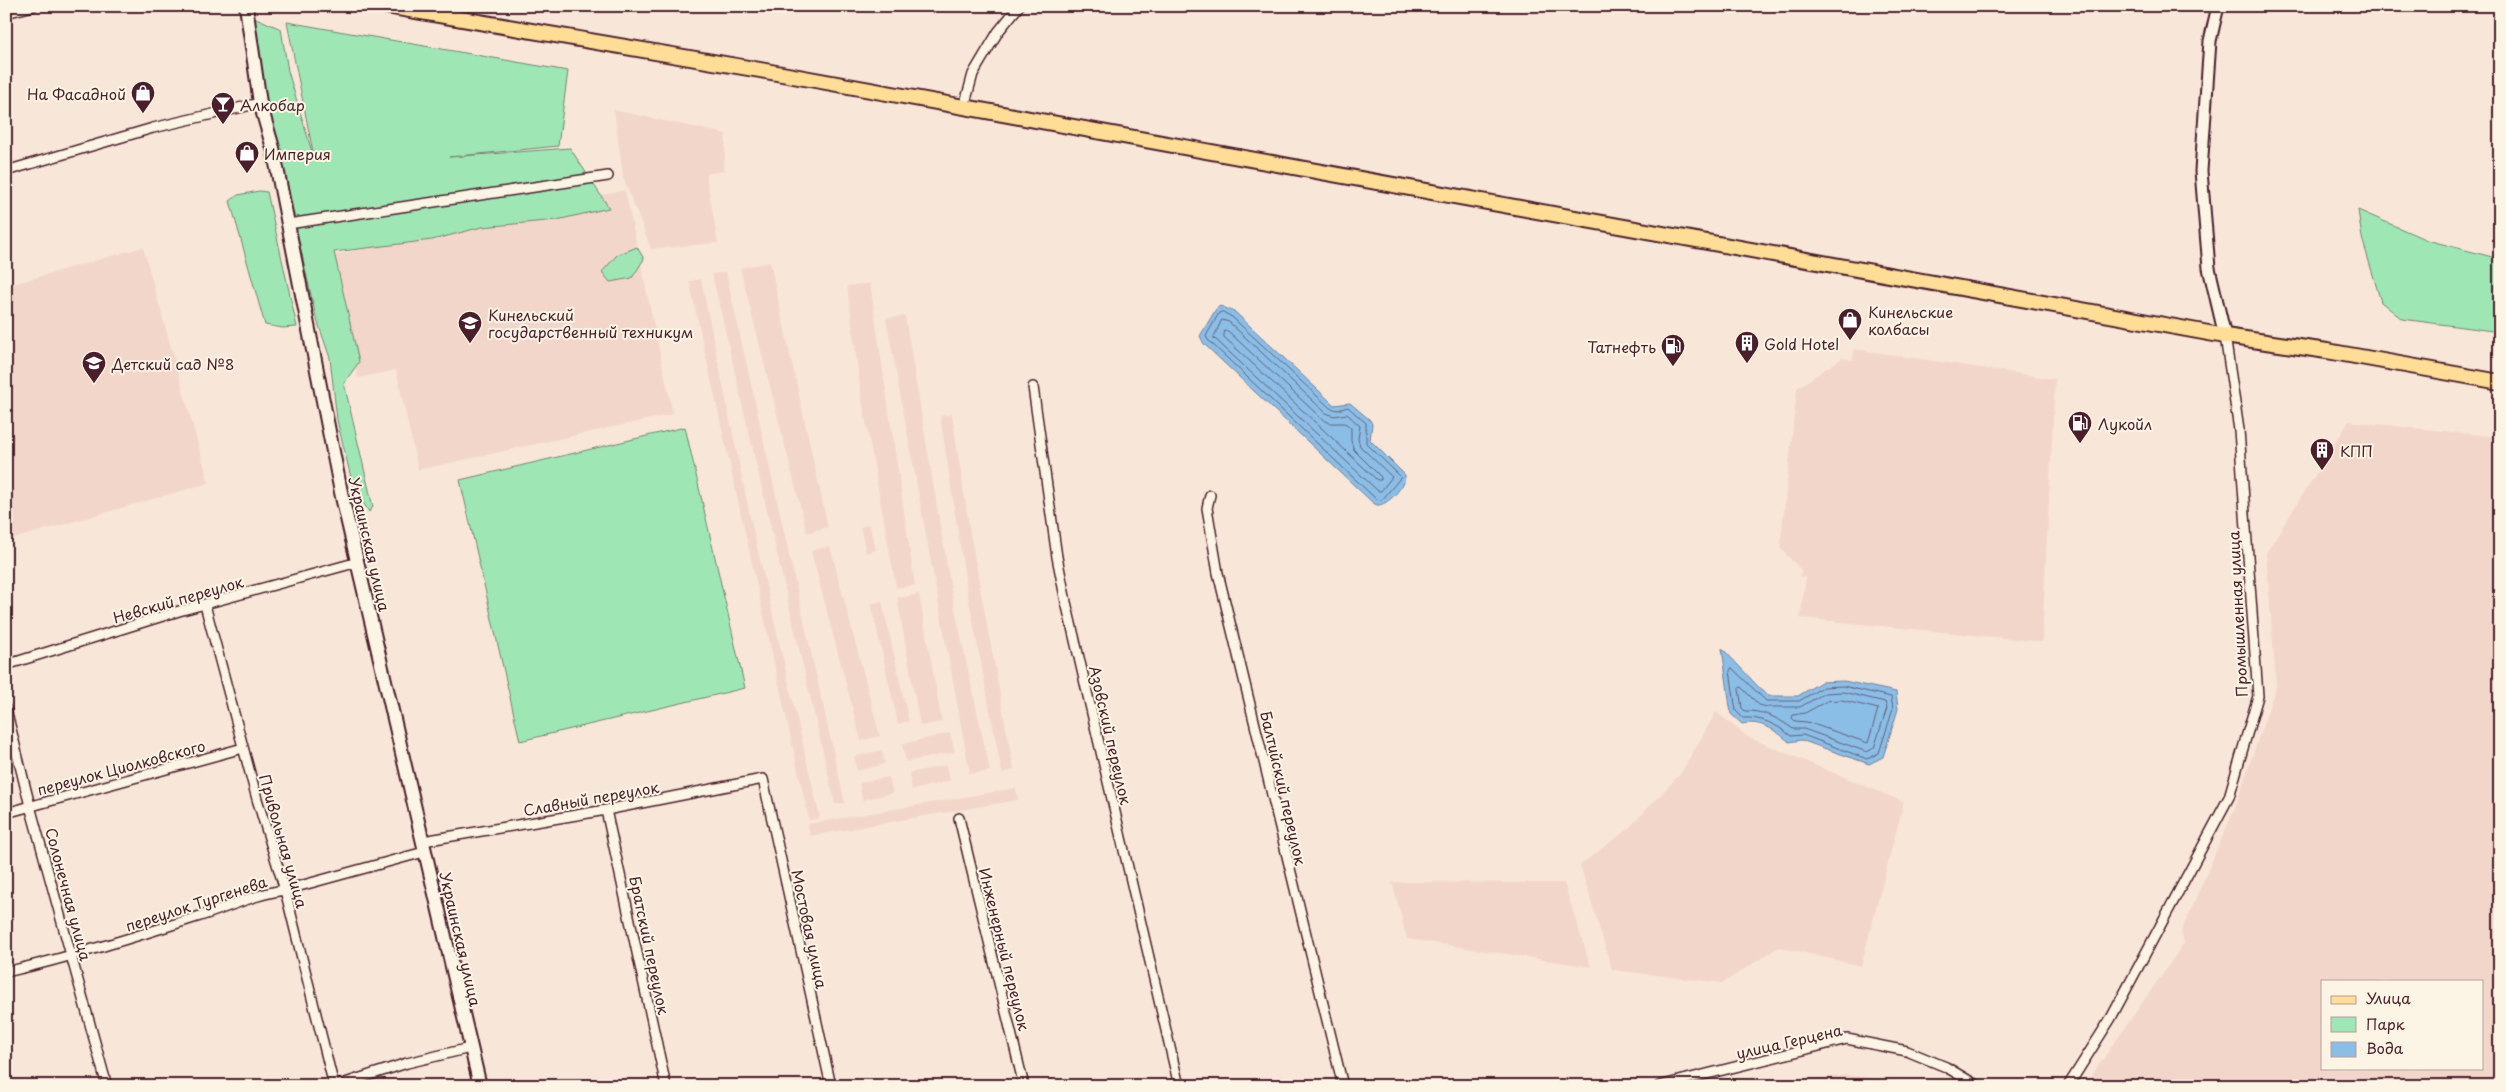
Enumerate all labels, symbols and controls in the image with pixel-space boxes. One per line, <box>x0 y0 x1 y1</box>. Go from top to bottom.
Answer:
shop icon: На Фасадной <box>130 80 156 114</box>
place label: На Фасадной <box>27 82 126 105</box>
bar icon: Алкобар <box>210 91 236 125</box>
place label: Алкобар <box>240 93 305 116</box>
shop icon: Империя <box>234 140 260 174</box>
place label: Империя <box>264 142 331 165</box>
place label: Кинельские колбасы <box>1868 300 1953 340</box>
place label: Кинельский государственный техникум <box>488 303 693 343</box>
shop icon: Кинельские колбасы <box>1837 307 1863 341</box>
school or university icon: Кинельский государственный техникум <box>457 310 483 344</box>
building icon: Gold Hotel <box>1734 330 1760 364</box>
place label: Gold Hotel <box>1764 332 1839 355</box>
fuel station icon: Татнефть <box>1660 333 1686 367</box>
place label: Татнефть <box>1587 335 1656 358</box>
school or university icon: Детский сад №8 <box>81 350 107 384</box>
place label: Детский сад №8 <box>111 352 234 375</box>
fuel station icon: Лукойл <box>2067 410 2093 444</box>
place label: Лукойл <box>2098 412 2152 435</box>
building icon: КПП <box>2309 437 2335 471</box>
place label: КПП <box>2340 439 2373 462</box>
street label: Украинская улица <box>343 474 397 614</box>
street label: Промышленная улица <box>2221 530 2253 698</box>
street label: Невский переулок <box>110 569 246 629</box>
street label: Азовский переулок <box>1084 663 1138 807</box>
street label: Балтийский переулок <box>1255 709 1313 867</box>
street label: переулок Циолковского <box>34 733 208 801</box>
street label: Привольная улица <box>254 771 314 911</box>
street label: Славный переулок <box>521 775 661 821</box>
street label: Солонечная улица <box>40 825 98 964</box>
street label: Инженерный переулок <box>974 865 1036 1033</box>
street label: Мостовая улица <box>786 867 834 991</box>
street label: переулок Тургенева <box>122 869 270 937</box>
street label: Украинская улица <box>434 869 488 1009</box>
street label: Братский переулок <box>624 874 676 1017</box>
legend <box>2321 980 2484 1070</box>
text: Улица <box>2366 986 2411 1009</box>
text: Парк <box>2366 1012 2405 1035</box>
street label: улица Герцена <box>1734 1017 1845 1064</box>
text: Вода <box>2366 1036 2404 1059</box>

